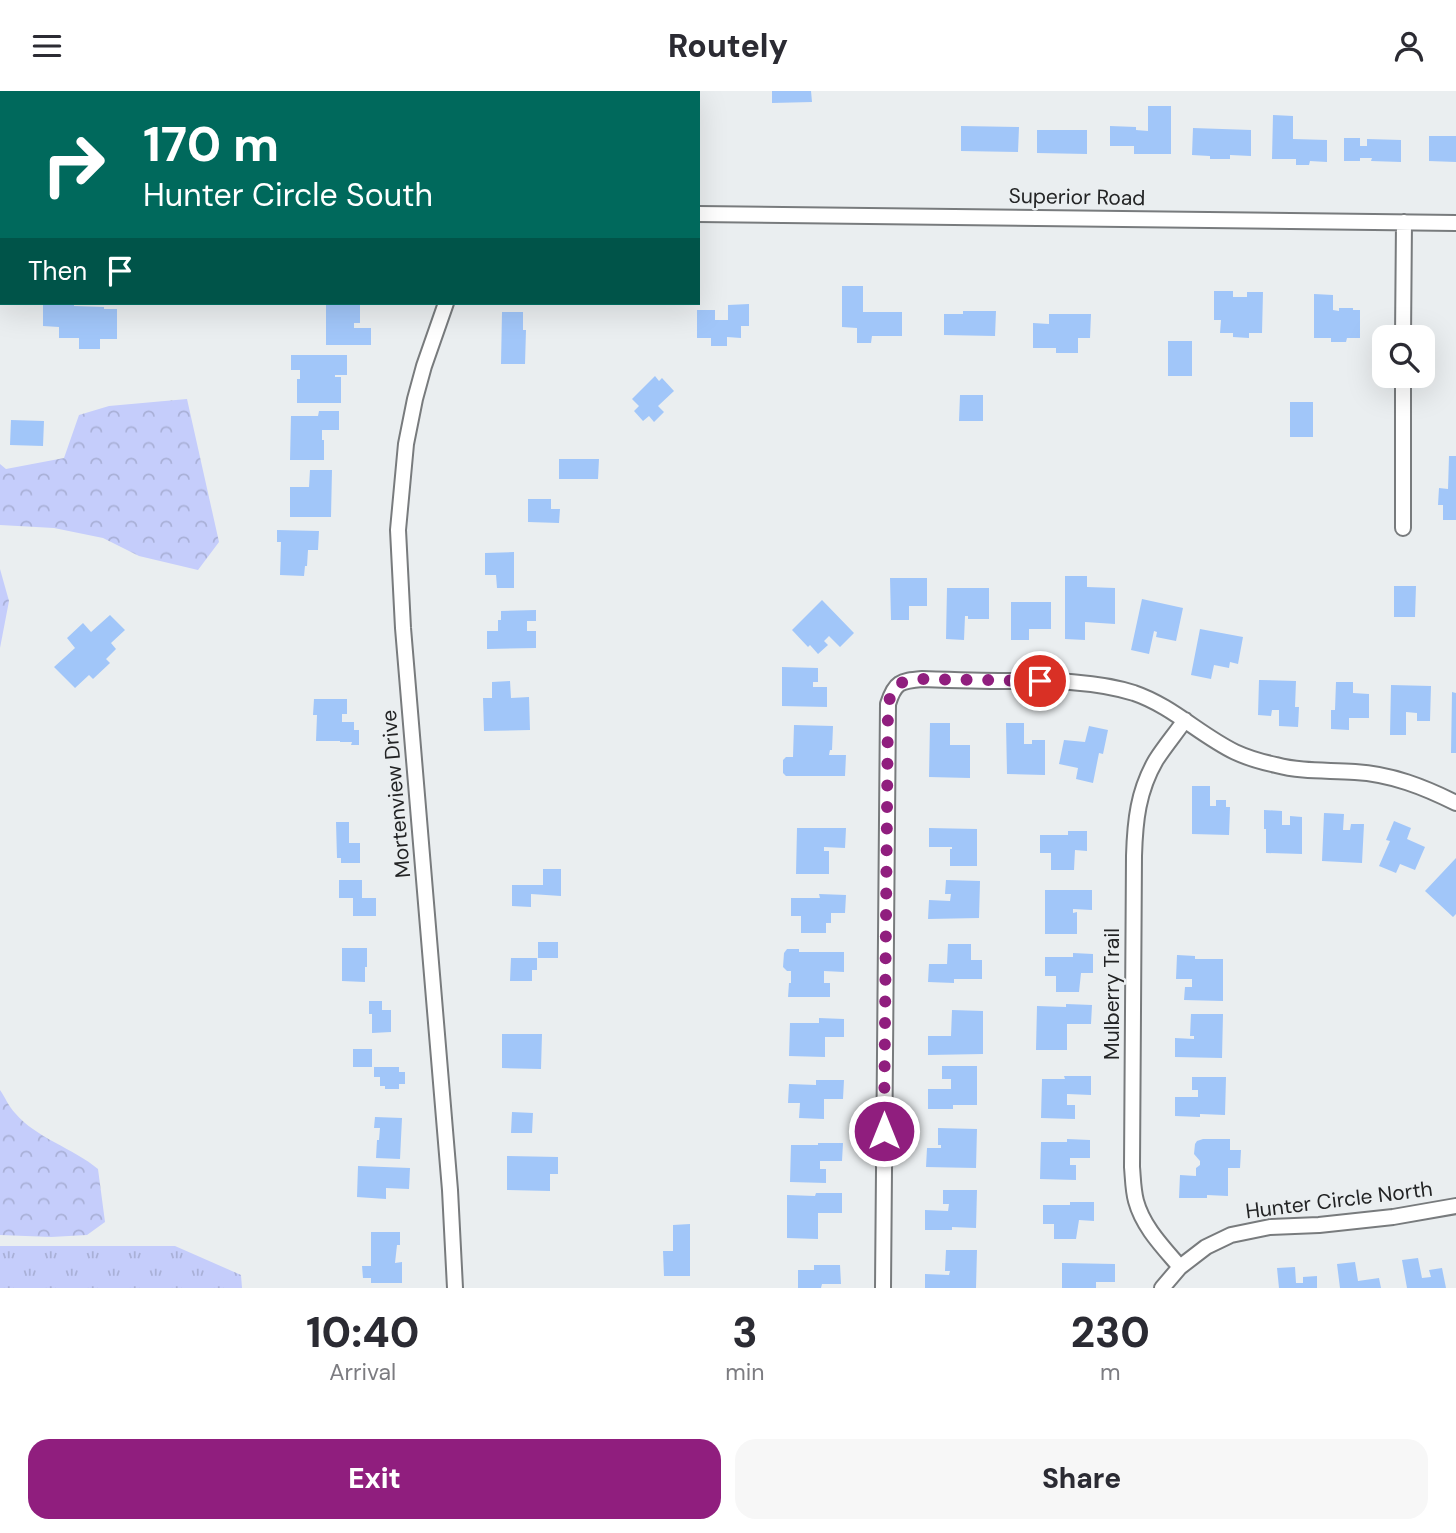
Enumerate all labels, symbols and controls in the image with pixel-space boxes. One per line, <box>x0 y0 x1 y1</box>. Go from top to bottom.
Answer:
text: Routely <box>668 25 788 67</box>
icon: menu <box>28 27 66 65</box>
icon: person <box>1390 27 1428 65</box>
text: 170 m <box>143 112 279 176</box>
icon: right <box>28 119 119 210</box>
text: Hunter Circle South <box>143 174 433 216</box>
street label: Superior Road <box>1008 182 1146 212</box>
icon: arrive <box>101 252 139 290</box>
text: Then <box>28 254 87 288</box>
map controls <box>1372 325 1435 388</box>
button: search <box>1372 325 1435 388</box>
pin <box>1010 651 1070 711</box>
icon: arrive <box>1021 662 1059 700</box>
street label: Mortenview Drive <box>375 709 417 879</box>
street label: Mulberry Trail <box>1098 928 1126 1060</box>
position arrow <box>847 1094 921 1168</box>
street label: Hunter Circle North <box>1244 1175 1434 1225</box>
text: 10:40 <box>306 1305 419 1360</box>
text: 3 <box>732 1305 758 1360</box>
text: 230 <box>1071 1305 1150 1360</box>
text: Arrival <box>329 1357 396 1387</box>
text: min <box>725 1357 765 1387</box>
text: m <box>1100 1357 1121 1387</box>
button: Exit <box>28 1439 721 1519</box>
button: Share <box>735 1439 1428 1519</box>

